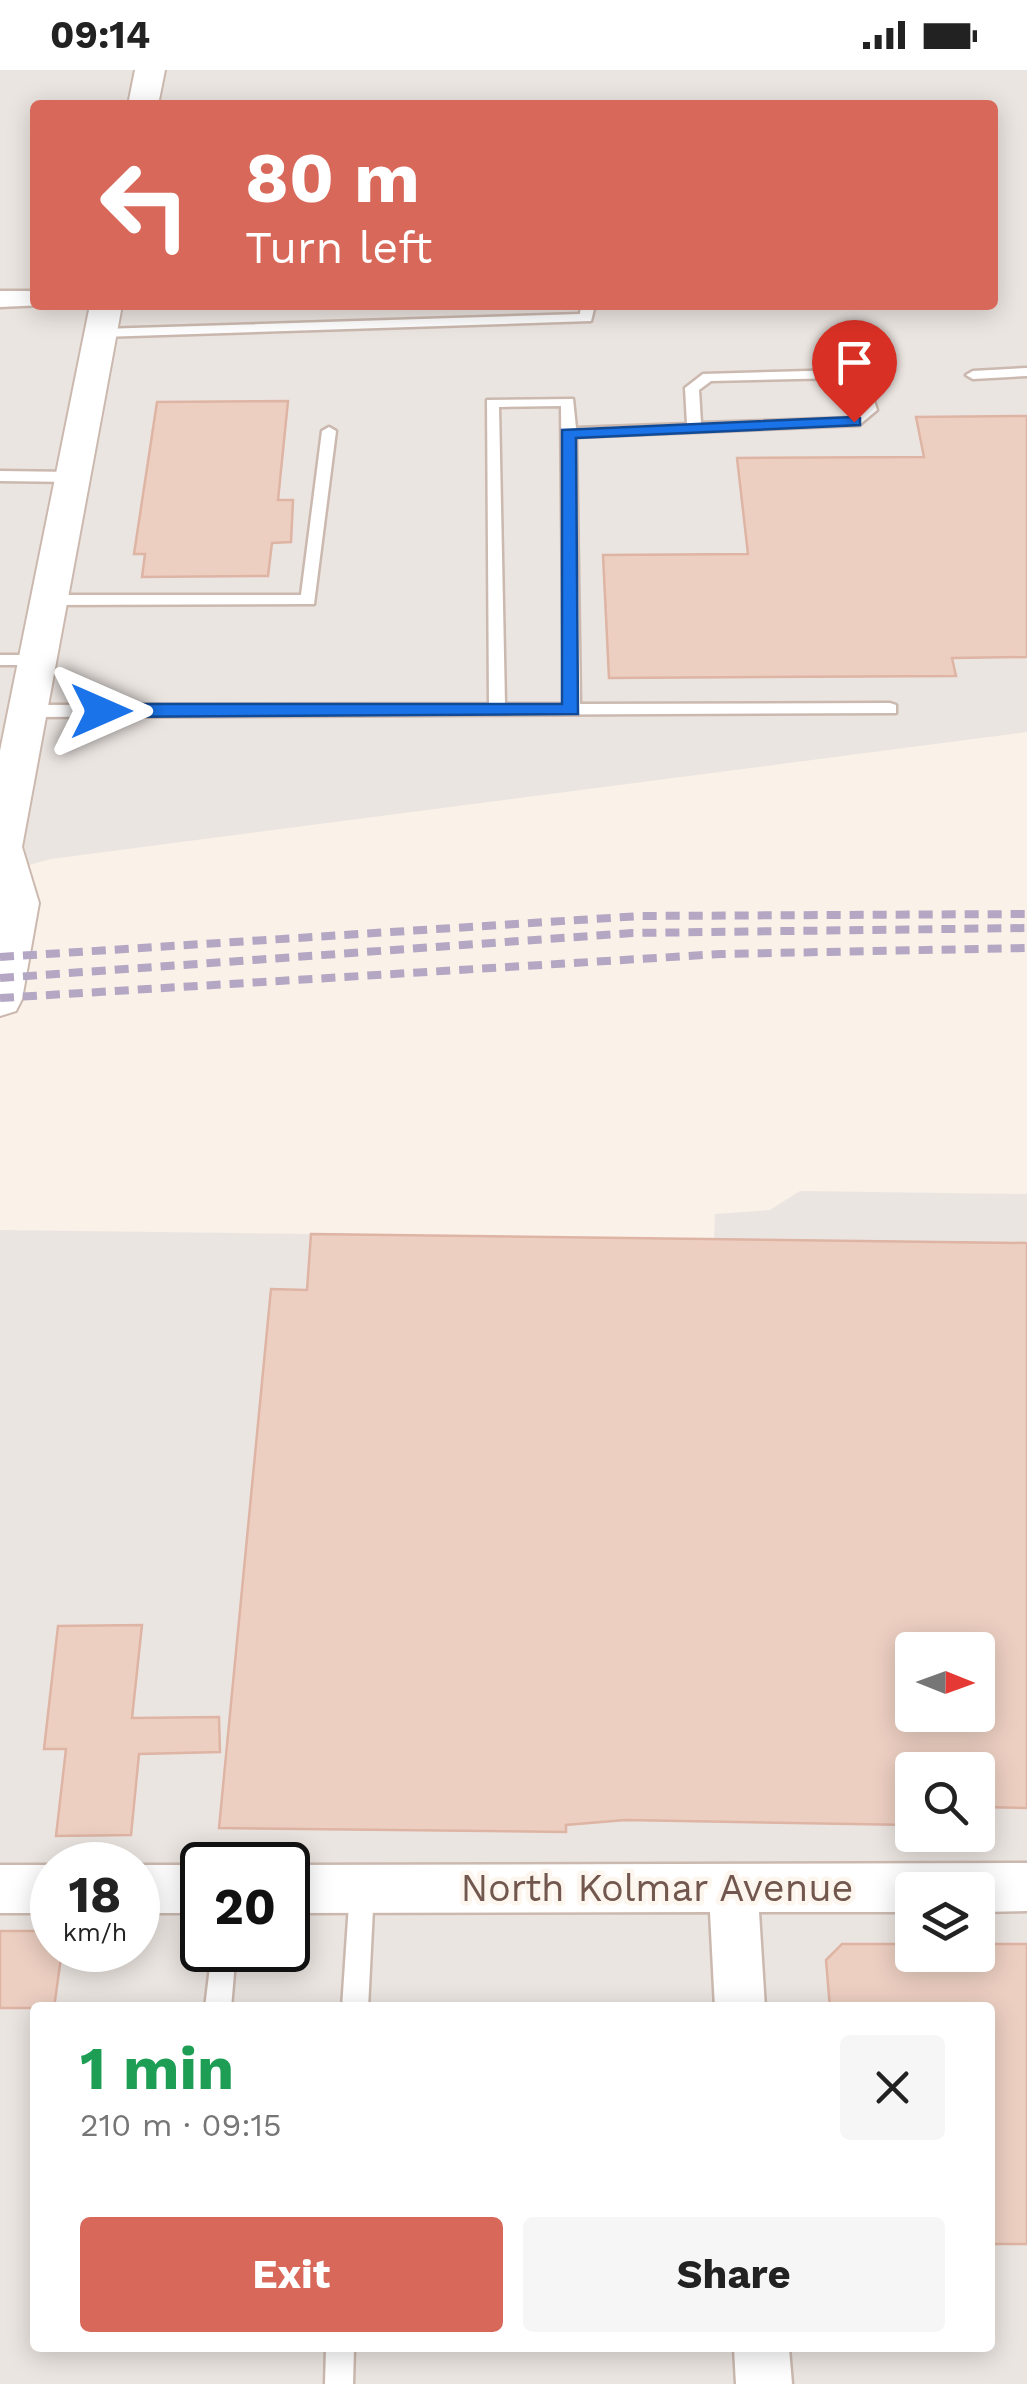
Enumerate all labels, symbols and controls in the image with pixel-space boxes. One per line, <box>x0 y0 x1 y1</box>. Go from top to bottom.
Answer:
text: 09:14 <box>50 13 150 57</box>
text: 80 m <box>245 137 420 219</box>
icon: left <box>80 140 210 270</box>
text: Turn left <box>245 221 432 274</box>
pin <box>812 320 897 423</box>
icon: arrive <box>827 335 882 390</box>
position arrow <box>49 659 153 763</box>
north arrow <box>895 1632 995 1732</box>
map controls <box>895 1632 995 1972</box>
button: search <box>895 1752 995 1852</box>
speed limit sign: 20 <box>180 1842 310 1972</box>
text: 18 <box>69 1865 121 1924</box>
street label: North Kolmar Avenue <box>460 1866 854 1910</box>
button: layers <box>895 1872 995 1972</box>
text: km/h <box>63 1918 127 1947</box>
text: 1 min <box>80 2033 234 2104</box>
button: close <box>840 2035 945 2140</box>
text: 210 m · 09:15 <box>80 2106 282 2144</box>
button: Exit <box>80 2217 503 2332</box>
button: Share <box>523 2217 945 2332</box>

